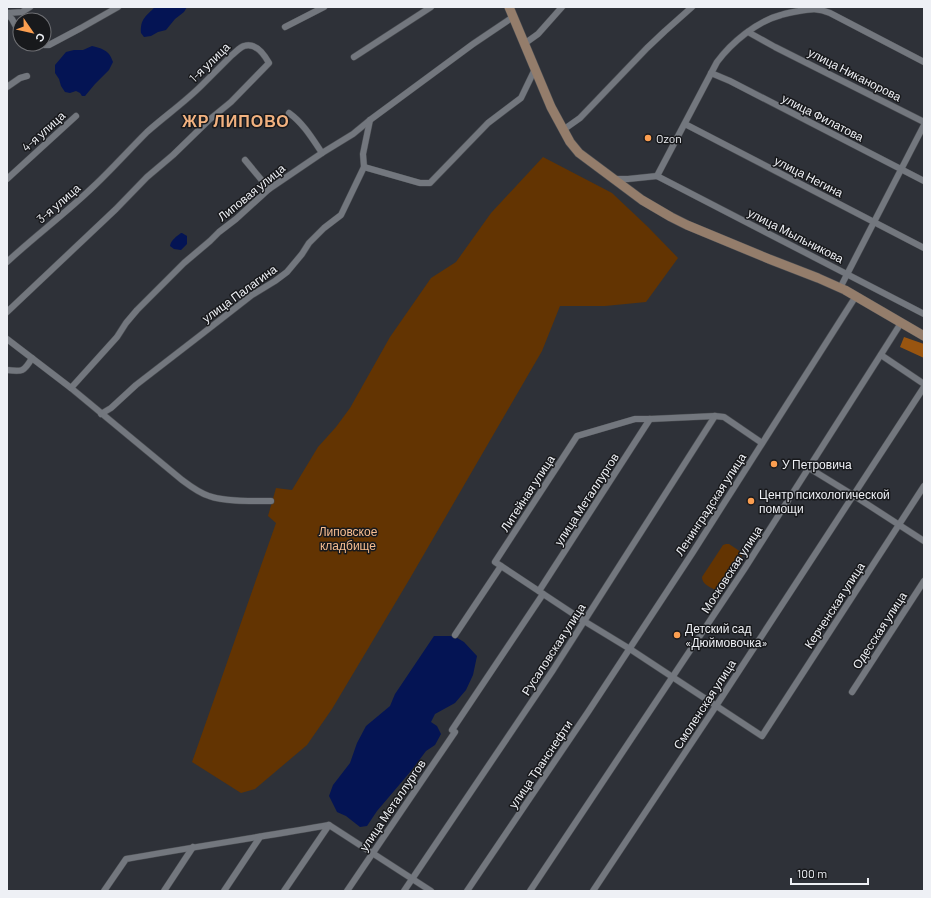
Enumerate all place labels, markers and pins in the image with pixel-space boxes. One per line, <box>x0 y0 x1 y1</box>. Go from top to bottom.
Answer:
place label: Ozon <box>656 131 682 145</box>
marker: Ozon <box>643 133 653 143</box>
place label: У Петровича <box>782 457 852 472</box>
marker: У Петровича <box>769 459 779 469</box>
place label: Центр психологической помощи <box>759 487 890 516</box>
marker: Центр психологической помощи <box>746 496 756 506</box>
place label: Детский сад «Дюймовочка» <box>685 621 768 650</box>
marker: Детский сад «Дюймовочка» <box>672 630 682 640</box>

